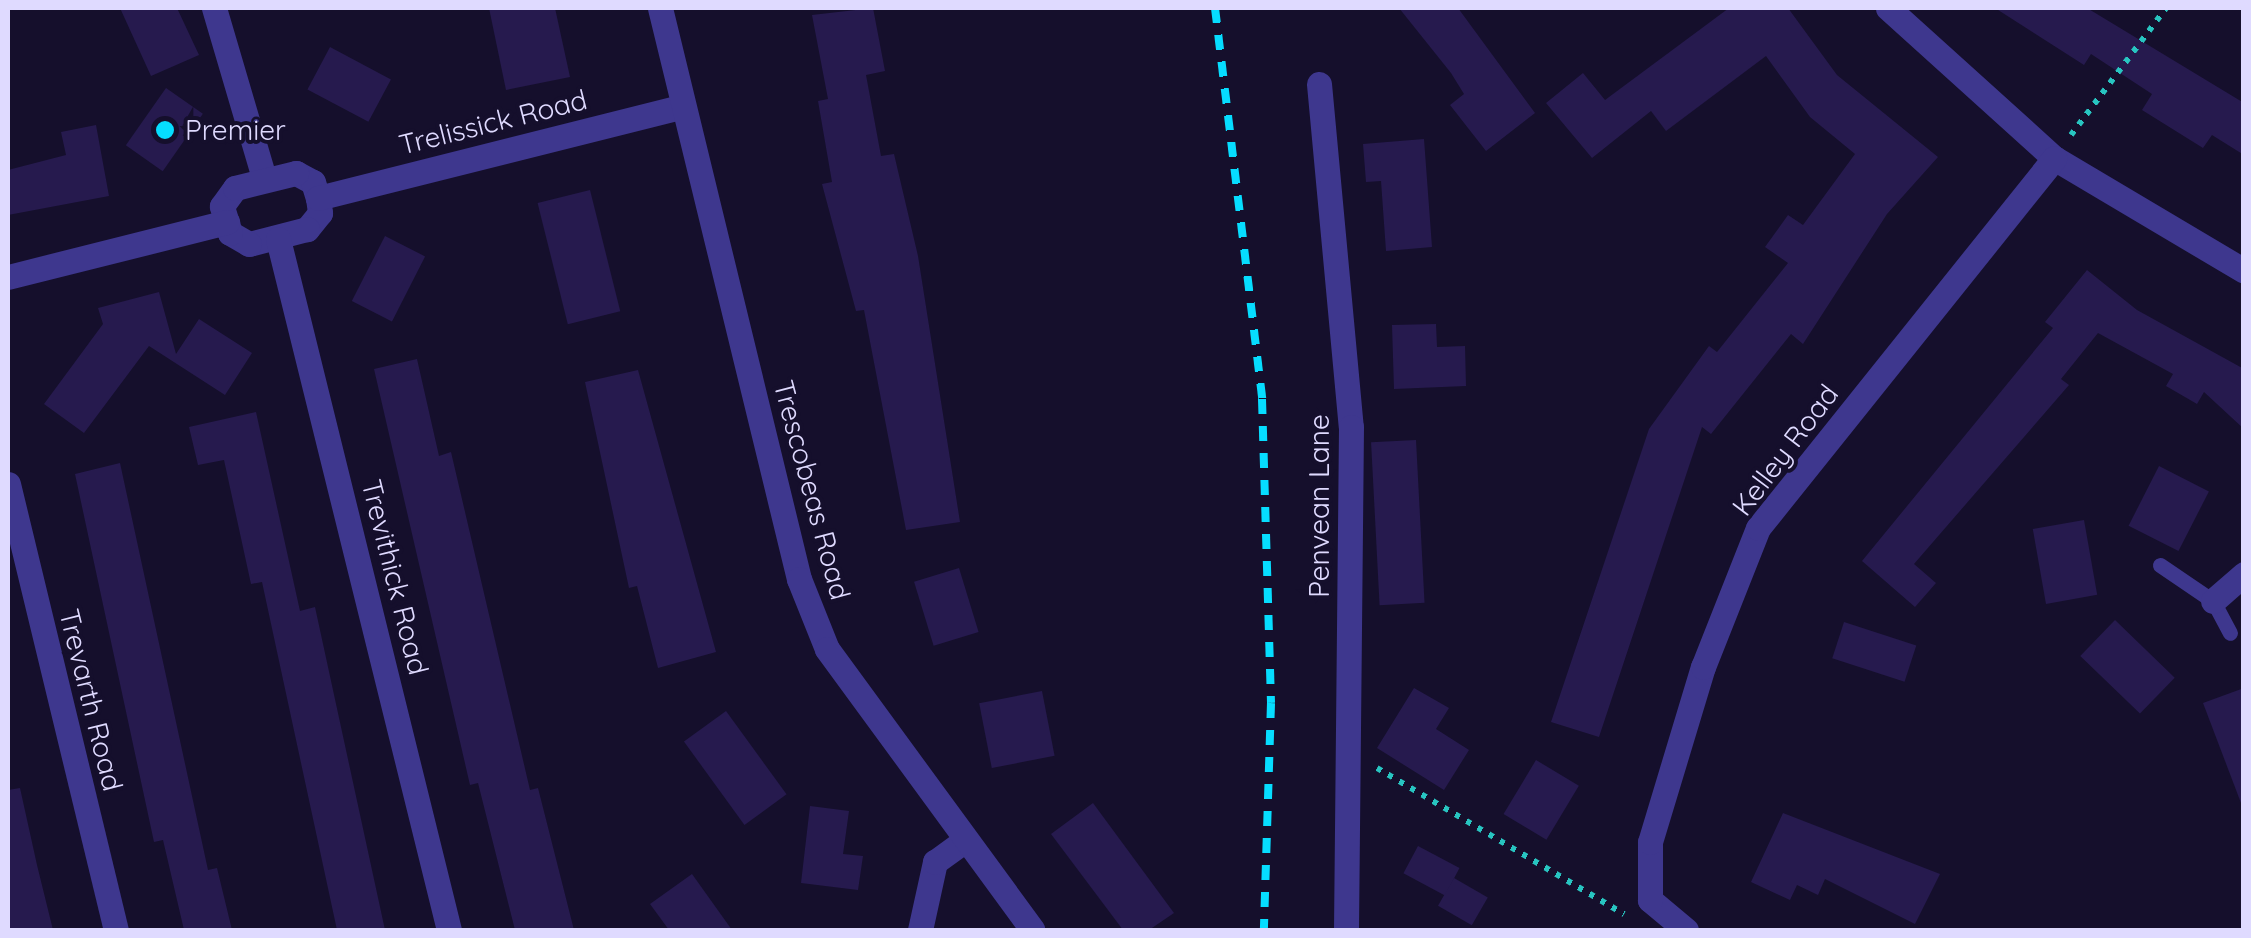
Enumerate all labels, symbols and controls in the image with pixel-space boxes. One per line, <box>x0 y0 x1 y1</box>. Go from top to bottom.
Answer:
street label: Trelissick Road <box>396 82 590 162</box>
place label: Premier <box>185 113 286 147</box>
marker: Premier <box>154 119 176 141</box>
street label: Trescobeas Road <box>767 377 857 603</box>
street label: Kelley Road <box>1725 378 1845 522</box>
street label: Penvean Lane <box>1302 414 1336 598</box>
street label: Trevithick Road <box>355 476 435 678</box>
street label: Trevarth Road <box>52 606 130 794</box>

